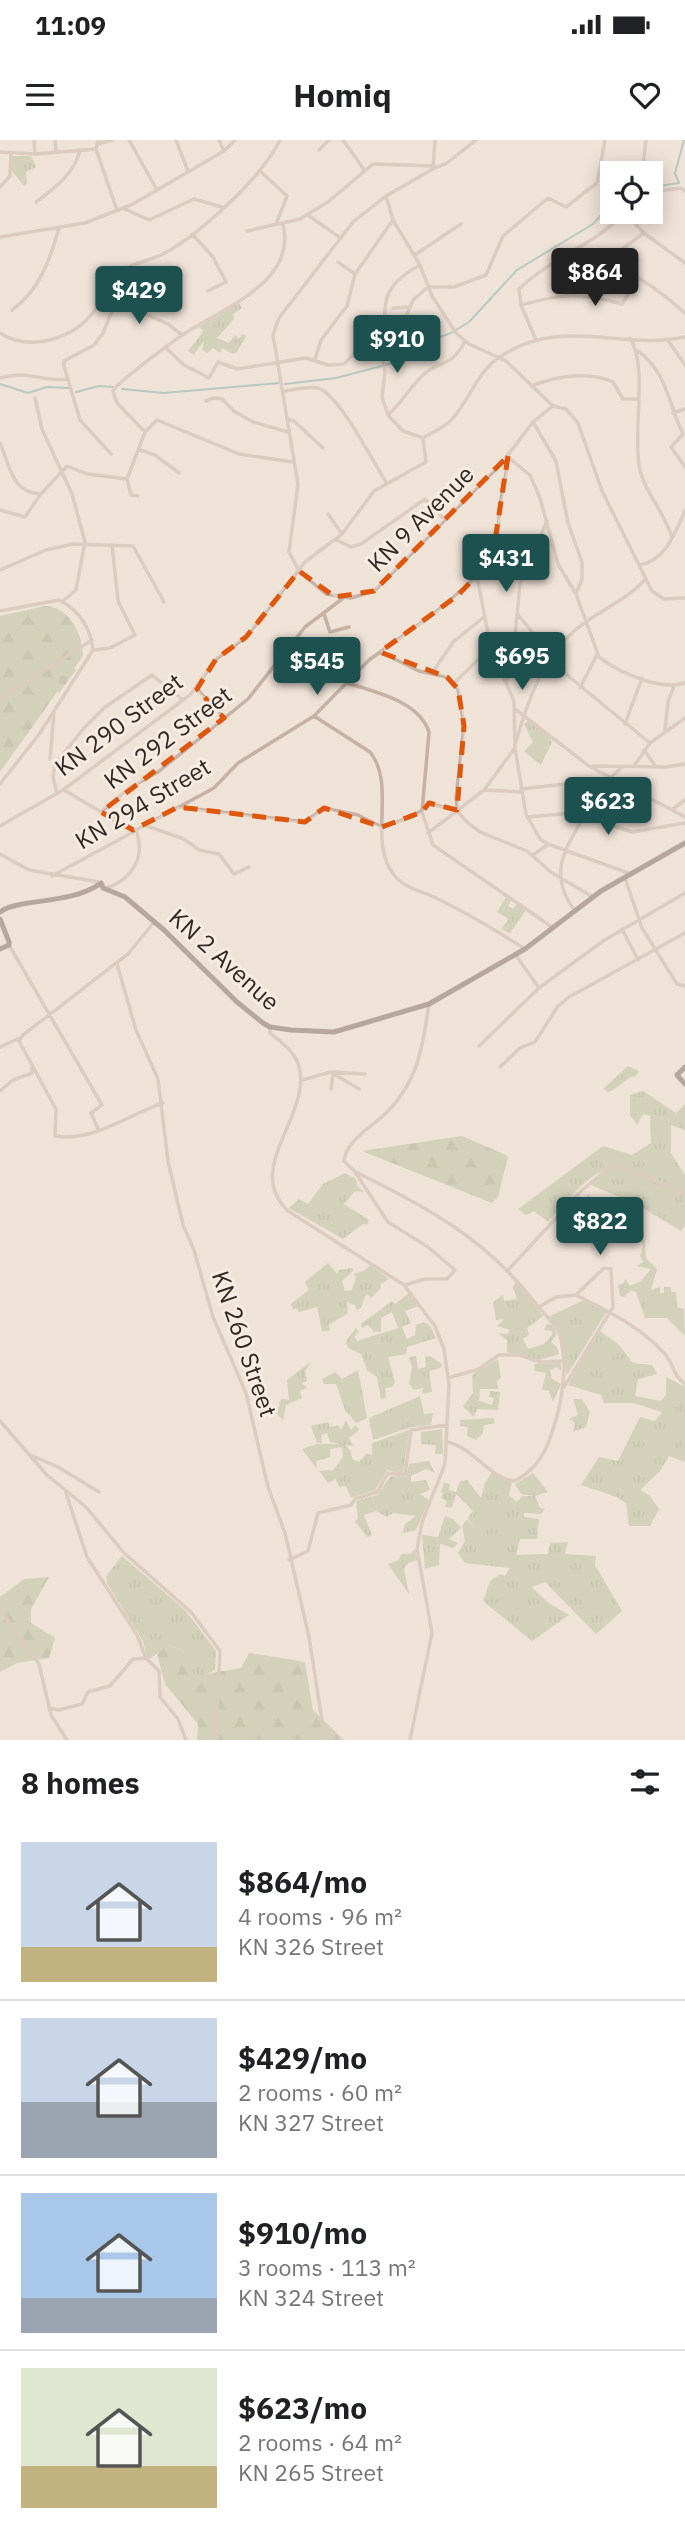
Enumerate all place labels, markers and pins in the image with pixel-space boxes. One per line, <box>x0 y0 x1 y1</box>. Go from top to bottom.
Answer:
pin: $864 <box>554 248 636 308</box>
pin: $429 <box>98 267 180 326</box>
pin: $910 <box>356 316 438 375</box>
pin: $431 <box>465 534 547 594</box>
pin: $695 <box>481 632 563 692</box>
pin: $545 <box>276 638 358 697</box>
pin: $623 <box>567 778 649 837</box>
pin: $822 <box>559 1198 641 1257</box>

